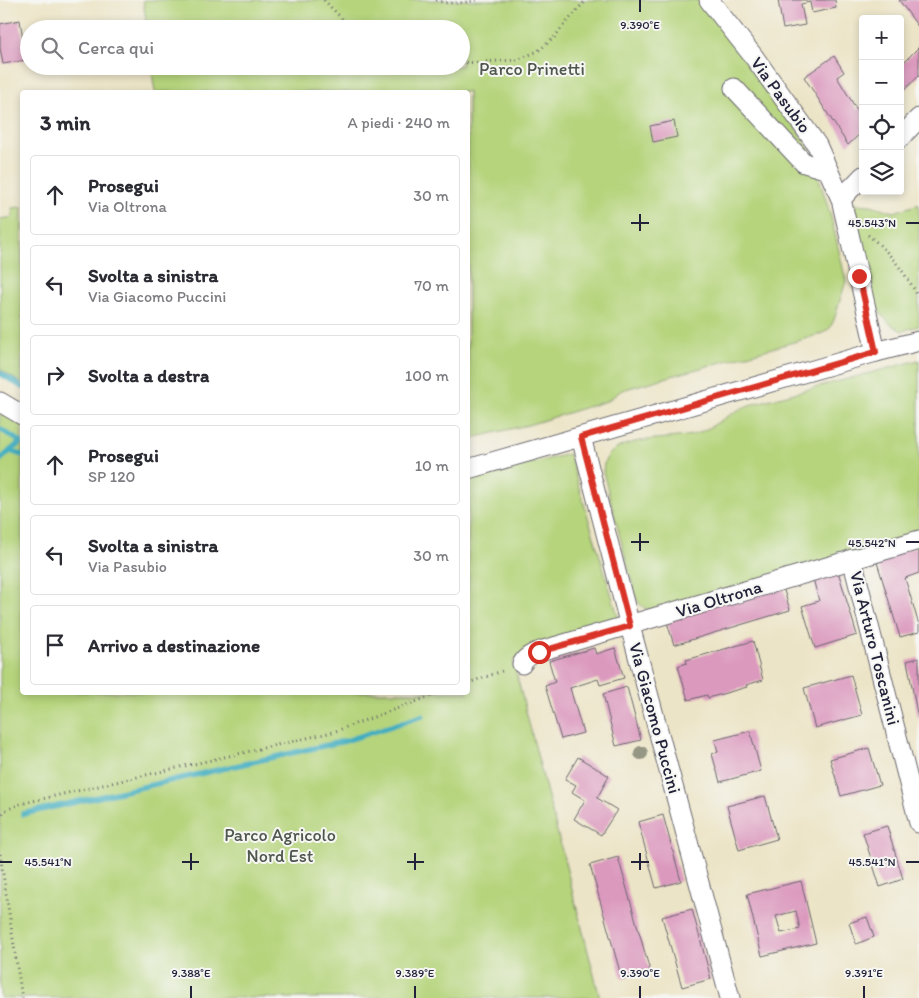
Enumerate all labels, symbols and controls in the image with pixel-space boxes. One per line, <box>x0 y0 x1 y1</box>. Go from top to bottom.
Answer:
map controls <box>859 15 904 195</box>
button: + <box>859 15 904 60</box>
text: 9.390°E <box>620 18 660 32</box>
search box <box>20 20 470 75</box>
icon: search <box>38 34 66 62</box>
text: Cerca qui <box>78 36 154 59</box>
street label: Via Pasubio <box>746 53 816 137</box>
park label: Parco Prinetti <box>479 58 585 80</box>
button: − <box>859 60 904 105</box>
button: locate <box>859 105 904 150</box>
text: 3 min <box>40 110 90 135</box>
text: A piedi · 240 m <box>347 113 450 132</box>
button: layers <box>859 150 904 195</box>
text: Prosegui <box>88 174 159 197</box>
icon: ahead <box>41 181 69 209</box>
text: 30 m <box>413 186 449 205</box>
text: Via Oltrona <box>88 197 167 216</box>
text: 45.543°N <box>848 216 896 230</box>
text: Svolta a sinistra <box>88 264 218 287</box>
route end <box>848 265 871 288</box>
icon: left <box>41 271 69 299</box>
text: 70 m <box>414 276 449 295</box>
text: Via Giacomo Puccini <box>88 287 226 306</box>
icon: right <box>41 361 69 389</box>
text: Svolta a destra <box>88 364 209 387</box>
text: 100 m <box>405 366 449 385</box>
text: Prosegui <box>88 444 159 467</box>
icon: ahead <box>41 451 69 479</box>
text: 10 m <box>415 456 449 475</box>
text: SP 120 <box>88 467 135 486</box>
text: Svolta a sinistra <box>88 534 218 557</box>
text: 45.542°N <box>848 536 896 550</box>
icon: left <box>41 541 69 569</box>
text: 30 m <box>413 546 449 565</box>
text: Via Pasubio <box>88 557 167 576</box>
street label: Via Arturo Toscanini <box>845 569 905 727</box>
street label: Via Oltrona <box>673 575 765 623</box>
icon: arrive <box>41 631 69 659</box>
text: Arrivo a destinazione <box>88 634 260 657</box>
street label: Via Giacomo Puccini <box>624 640 686 796</box>
route start <box>528 641 551 664</box>
park label: Parco Agricolo Nord Est <box>224 824 336 867</box>
text: 45.541°N <box>24 855 72 869</box>
text: 45.541°N <box>848 855 896 869</box>
text: 9.388°E <box>171 966 211 980</box>
text: 9.389°E <box>396 966 435 980</box>
text: 9.390°E <box>620 966 660 980</box>
text: 9.391°E <box>845 966 883 980</box>

